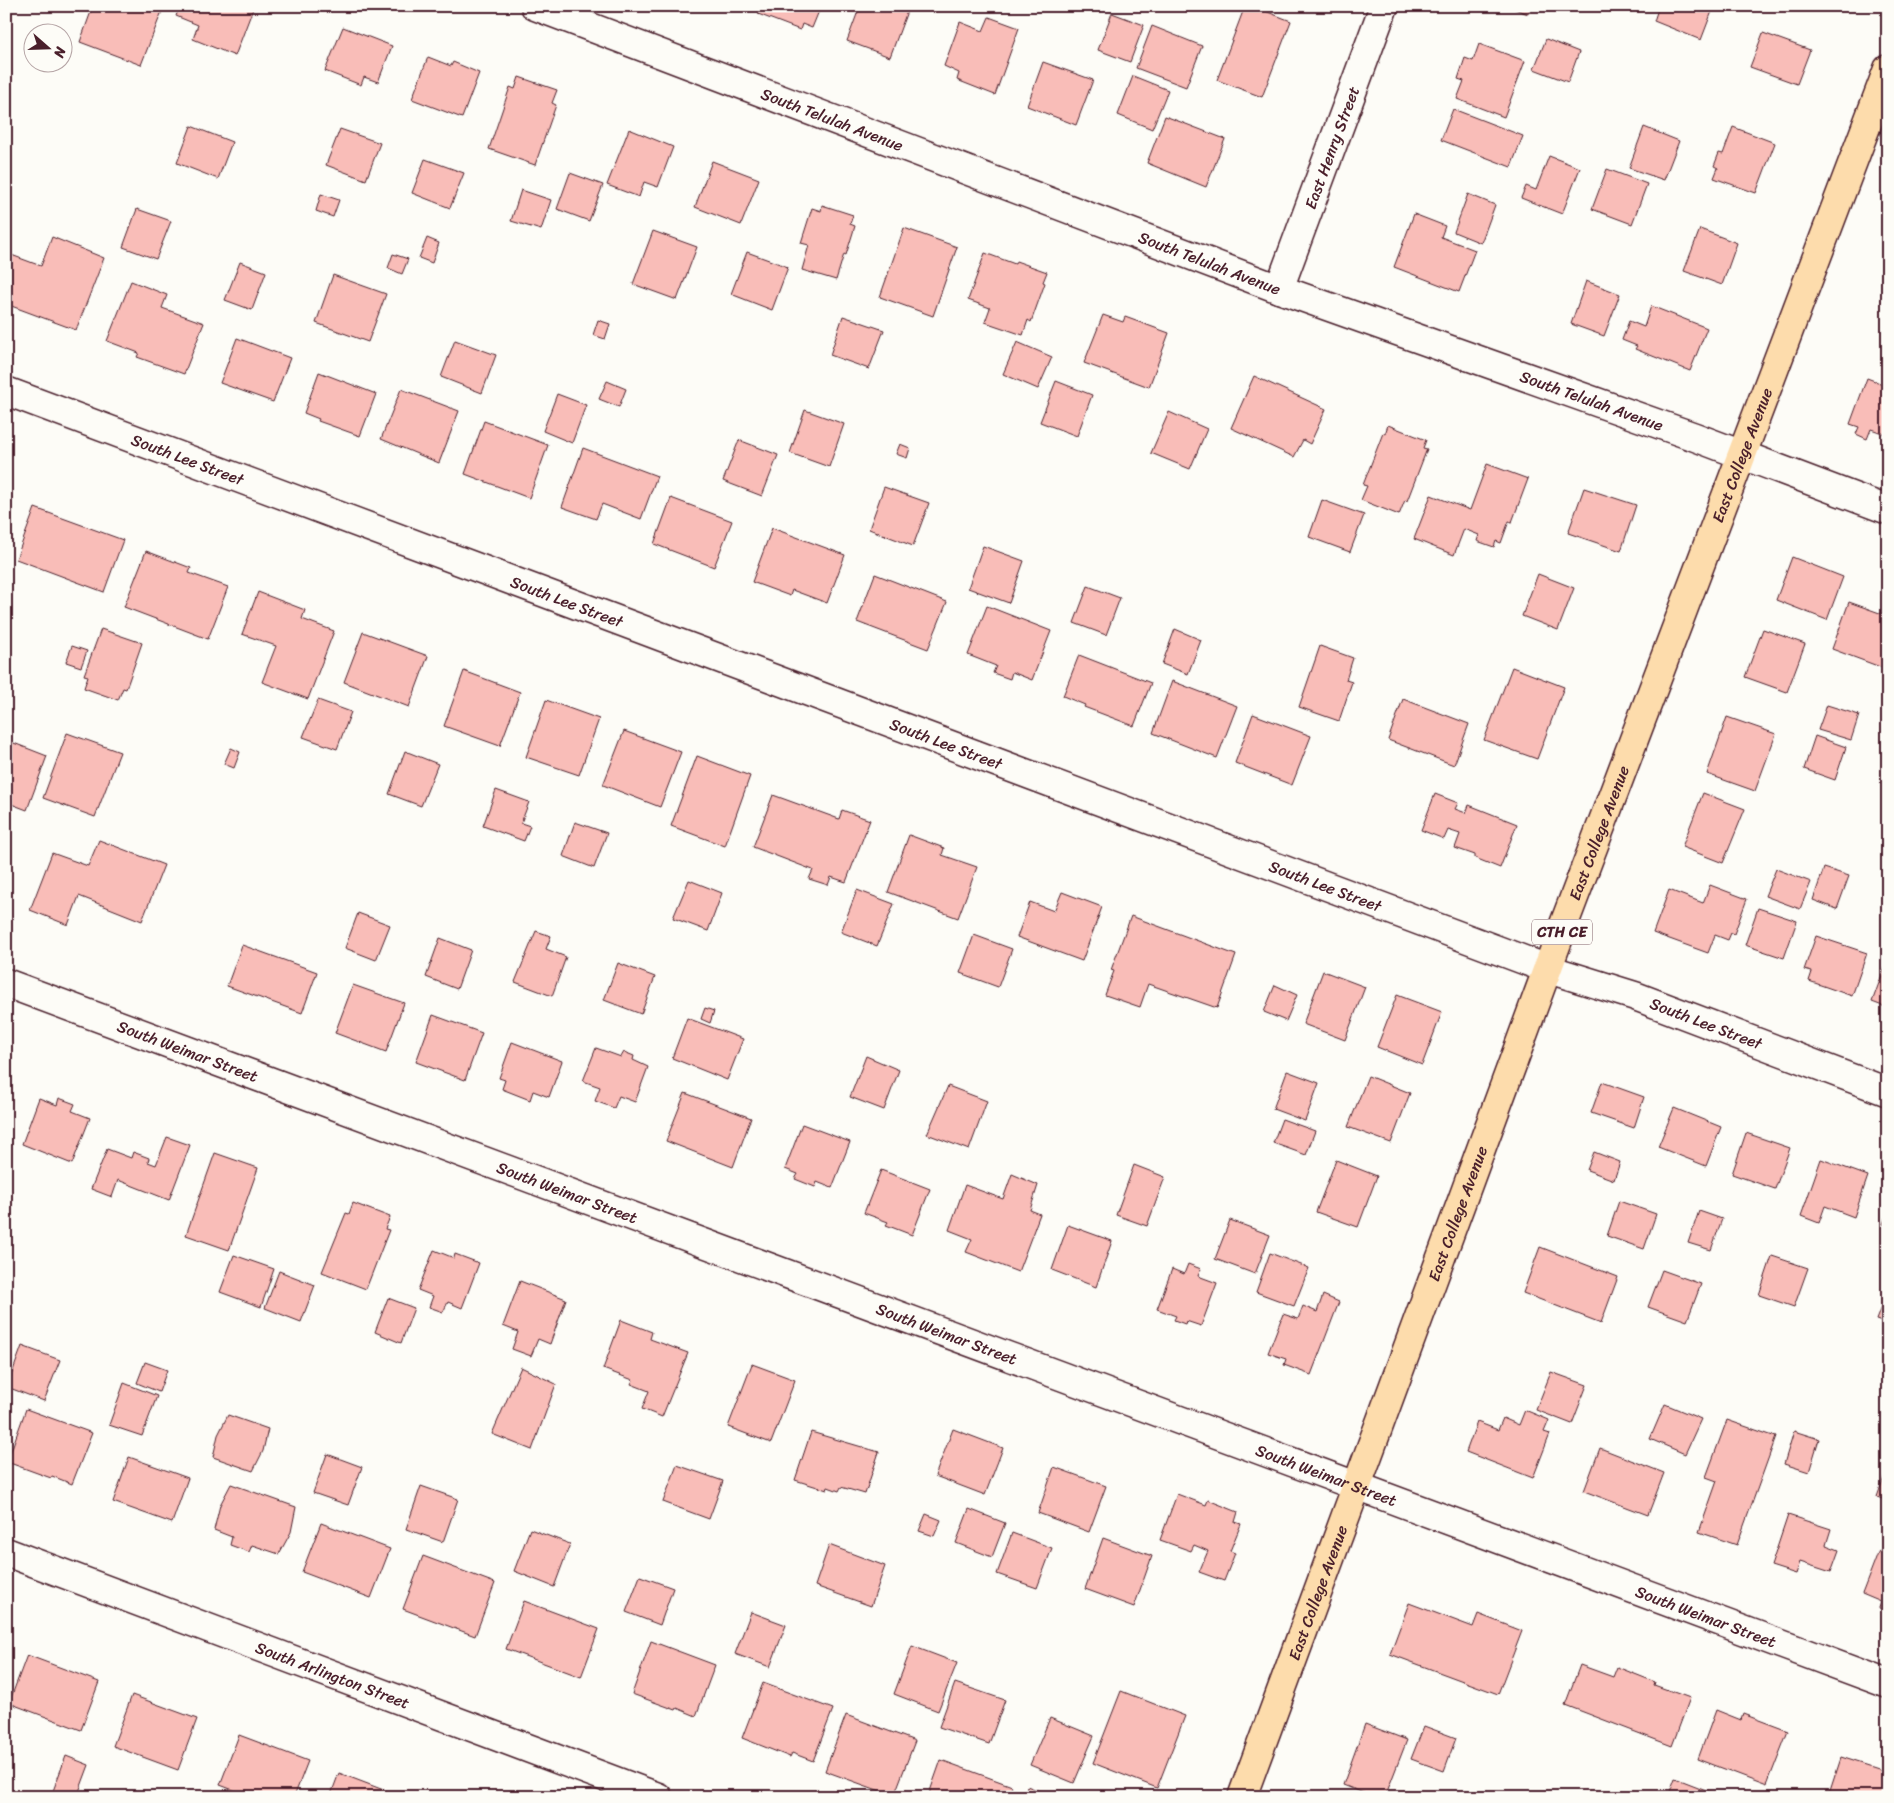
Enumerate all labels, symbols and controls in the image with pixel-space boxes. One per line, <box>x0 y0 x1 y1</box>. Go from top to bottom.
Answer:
north arrow <box>22 22 72 72</box>
text: N <box>46 43 73 61</box>
street label: South Telulah Avenue <box>757 79 908 159</box>
street label: East Henry Street <box>1295 82 1368 213</box>
street label: South Telulah Avenue <box>1134 222 1285 303</box>
street label: South Telulah Avenue <box>1516 361 1668 439</box>
street label: East College Avenue <box>1703 383 1781 527</box>
street label: South Lee Street <box>127 425 249 494</box>
street label: South Lee Street <box>506 567 628 636</box>
street label: South Lee Street <box>886 709 1007 778</box>
street label: East College Avenue <box>1560 761 1637 905</box>
street label: South Lee Street <box>1265 851 1386 920</box>
road number: CTH CE <box>1532 920 1592 944</box>
street label: South Lee Street <box>1646 988 1767 1058</box>
street label: South Weimar Street <box>113 1011 263 1090</box>
street label: East College Avenue <box>1419 1142 1495 1285</box>
street label: South Weimar Street <box>493 1153 642 1232</box>
street label: South Weimar Street <box>872 1294 1022 1373</box>
street label: South Weimar Street <box>1252 1435 1401 1514</box>
street label: East College Avenue <box>1279 1521 1356 1664</box>
street label: South Weimar Street <box>1631 1577 1781 1656</box>
street label: South Arlington Street <box>251 1633 414 1717</box>

